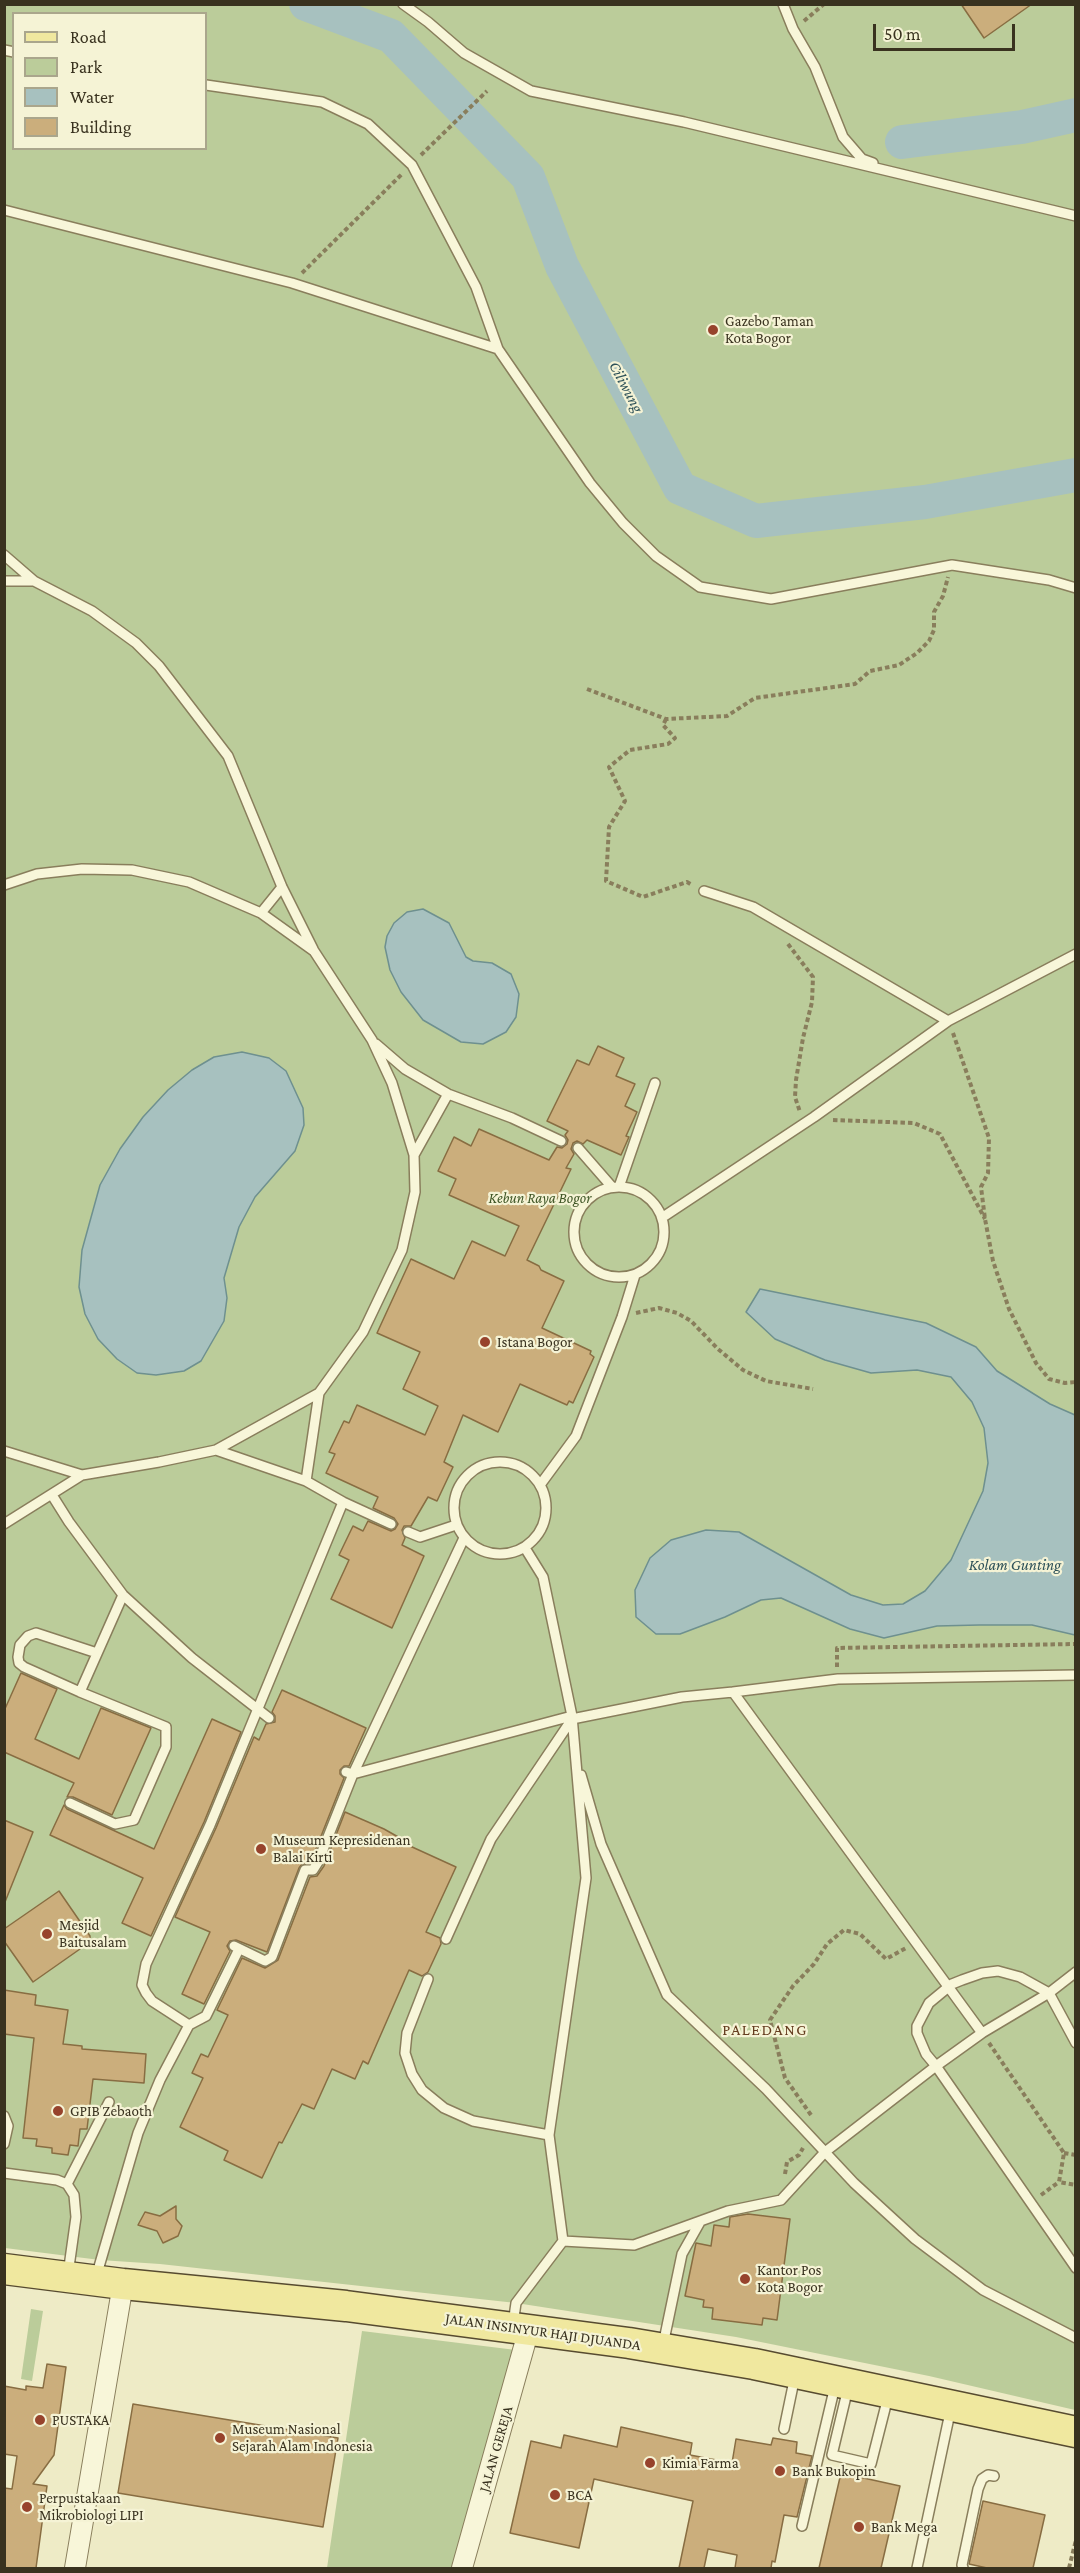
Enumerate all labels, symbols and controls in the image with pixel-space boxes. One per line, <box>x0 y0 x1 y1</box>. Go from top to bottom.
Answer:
legend <box>12 12 207 150</box>
scale bar <box>876 12 1018 50</box>
text: 50 m <box>884 24 921 44</box>
text: Road <box>70 27 107 47</box>
text: Park <box>70 57 102 77</box>
text: Water <box>70 87 114 107</box>
text: Building <box>70 117 131 137</box>
place label: Gazebo Taman Kota Bogor <box>725 312 814 347</box>
marker: Gazebo Taman Kota Bogor <box>706 323 720 337</box>
water label: Ciliwung <box>605 358 647 416</box>
park label: Kebun Raya Bogor <box>489 1189 591 1207</box>
place label: Istana Bogor <box>497 1333 573 1351</box>
marker: Istana Bogor <box>478 1335 492 1349</box>
water label: Kolam Gunting <box>969 1555 1061 1575</box>
place label: Museum Kepresidenan Balai Kirti <box>273 1831 411 1866</box>
marker: Museum Kepresidenan Balai Kirti <box>254 1842 268 1856</box>
place label: Mesjid Baitusalam <box>59 1916 127 1951</box>
marker: Mesjid Baitusalam <box>40 1927 54 1941</box>
district label: PALEDANG <box>722 2020 808 2040</box>
place label: GPIB Zebaoth <box>70 2102 152 2120</box>
marker: GPIB Zebaoth <box>51 2104 65 2118</box>
place label: Kantor Pos Kota Bogor <box>757 2261 823 2296</box>
marker: Kantor Pos Kota Bogor <box>738 2272 752 2286</box>
street label: JALAN INSINYUR HAJI DJUANDA <box>444 2309 642 2355</box>
street label: JALAN GEREJA <box>475 2404 517 2494</box>
place label: PUSTAKA <box>52 2411 109 2429</box>
marker: PUSTAKA <box>33 2413 47 2427</box>
place label: Museum Nasional Sejarah Alam Indonesia <box>232 2420 373 2455</box>
marker: Museum Nasional Sejarah Alam Indonesia <box>213 2431 227 2445</box>
place label: Kimia Farma <box>662 2454 739 2472</box>
marker: Kimia Farma <box>643 2456 657 2470</box>
place label: Bank Bukopin <box>792 2462 876 2480</box>
marker: Bank Bukopin <box>773 2464 787 2478</box>
place label: BCA <box>567 2486 592 2504</box>
marker: BCA <box>548 2488 562 2502</box>
place label: Perpustakaan Mikrobiologi LIPI <box>39 2489 144 2524</box>
marker: Perpustakaan Mikrobiologi LIPI <box>20 2500 34 2514</box>
place label: Bank Mega <box>871 2518 937 2536</box>
marker: Bank Mega <box>852 2520 866 2534</box>

